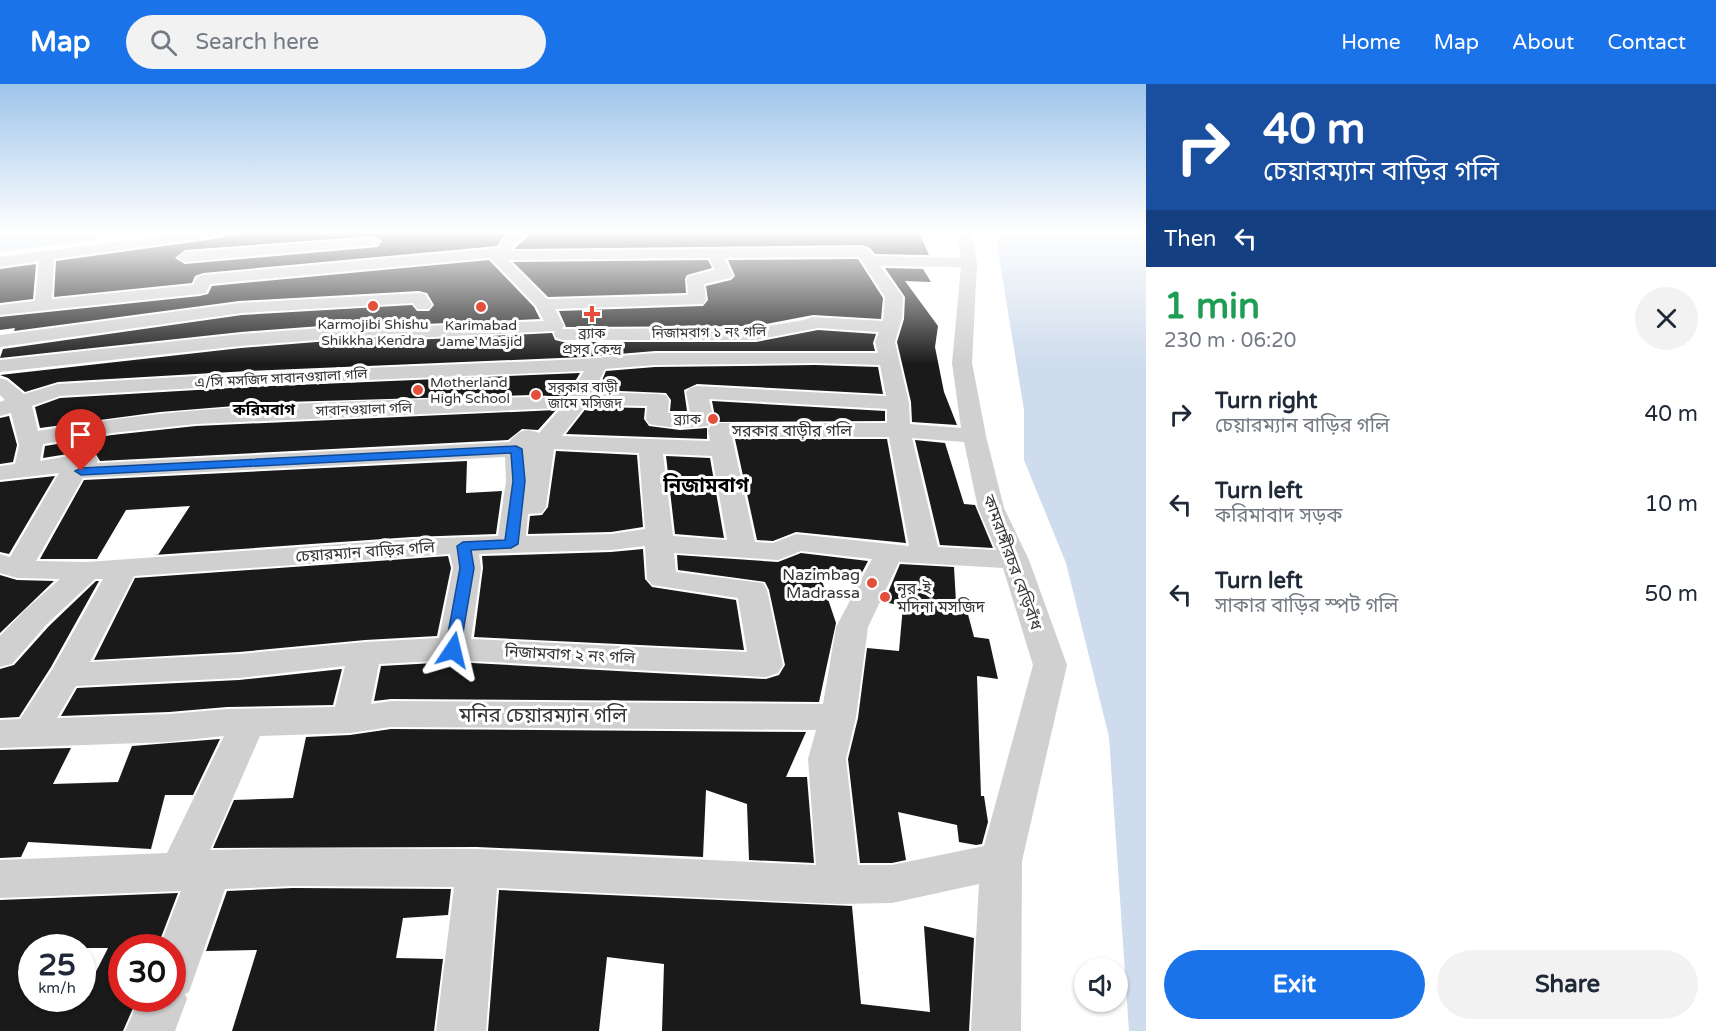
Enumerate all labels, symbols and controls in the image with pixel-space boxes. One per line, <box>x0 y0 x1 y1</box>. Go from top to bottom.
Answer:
search box <box>126 15 546 69</box>
text: Map <box>30 25 90 59</box>
icon: search <box>147 26 180 59</box>
text: Search here <box>195 29 319 55</box>
text: Home <box>1341 30 1401 55</box>
text: Map <box>1434 30 1479 55</box>
text: About <box>1512 30 1574 55</box>
text: Contact <box>1607 30 1686 55</box>
text: 40 m <box>1263 104 1365 155</box>
icon: right <box>1164 108 1242 186</box>
text: চেয়ারম্যান বাড়ির গলি <box>1263 155 1499 188</box>
icon: left <box>1229 222 1262 255</box>
text: Then <box>1164 226 1217 252</box>
text: 1 min <box>1164 285 1260 328</box>
button: close <box>1635 287 1698 350</box>
marker: Karmojibi Shishu Shikkha Kendra <box>366 299 380 313</box>
marker: Karimabad Jame Masjid <box>474 300 488 314</box>
marker: ব্র্যাক প্রসব কেন্দ্র <box>583 305 601 323</box>
place label: Karmojibi Shishu Shikkha Kendra <box>317 316 429 349</box>
place label: Karimabad Jame Masjid <box>440 317 522 350</box>
street label: নিজামবাগ ১ নং গলি <box>651 323 767 342</box>
place label: ব্র্যাক প্রসব কেন্দ্র <box>562 325 623 358</box>
text: 230 m · 06:20 <box>1164 329 1296 353</box>
street label: এ/সি মসজিদ সাবানওয়ালা গলি <box>194 365 369 392</box>
place label: Motherland High School <box>430 374 510 407</box>
place label: সরকার বাড়ী জামে মসিজদ <box>547 379 622 412</box>
marker: Motherland High School <box>411 383 425 397</box>
marker: সরকার বাড়ী জামে মসিজদ <box>529 388 543 402</box>
text: Turn right <box>1215 388 1317 414</box>
icon: right <box>1164 398 1197 431</box>
street label: সাবানওয়ালা গলি <box>315 399 413 420</box>
district label: করিমবাগ <box>232 400 296 420</box>
text: 40 m <box>1644 401 1698 427</box>
pin <box>55 409 106 471</box>
place label: ব্র্যাক <box>673 411 702 428</box>
marker: ব্র্যাক <box>706 412 720 426</box>
text: চেয়ারম্যান বাড়ির গলি <box>1215 414 1390 438</box>
icon: arrive <box>64 418 97 451</box>
street label: সরকার বাড়ীর গলি <box>731 421 852 441</box>
district label: নিজামবাগ <box>662 473 749 498</box>
text: Turn left <box>1215 478 1303 504</box>
icon: left <box>1164 488 1197 521</box>
street label: কামরাঙ্গীরচর বেড়িবাঁধ <box>978 491 1046 633</box>
text: 10 m <box>1644 491 1698 517</box>
text: করিমাবাদ সড়ক <box>1215 504 1342 528</box>
street label: চেয়ারম্যান বাড়ির গলি <box>295 537 436 567</box>
place label: Nazimbag Madrassa <box>782 565 860 603</box>
text: Turn left <box>1215 568 1303 594</box>
marker: Nazimbag Madrassa <box>865 576 879 590</box>
icon: left <box>1164 578 1197 611</box>
place label: নূর-ই মদিনা মসজিদ <box>896 579 986 617</box>
text: 50 m <box>1644 581 1698 607</box>
marker: নূর-ই মদিনা মসজিদ <box>878 590 892 604</box>
text: সাকার বাড়ির স্পট গলি <box>1215 594 1398 618</box>
position arrow <box>421 618 485 682</box>
street label: নিজামবাগ ২ নং গলি <box>503 642 636 668</box>
street label: মনির চেয়ারম্যান গলি <box>458 703 627 728</box>
speed limit sign: 30 <box>108 934 186 1012</box>
text: 25 <box>38 947 76 984</box>
button: Exit <box>1164 950 1425 1019</box>
button: Share <box>1437 950 1698 1019</box>
map controls <box>1074 958 1128 1012</box>
button: sound <box>1074 958 1128 1012</box>
text: km/h <box>38 979 76 997</box>

